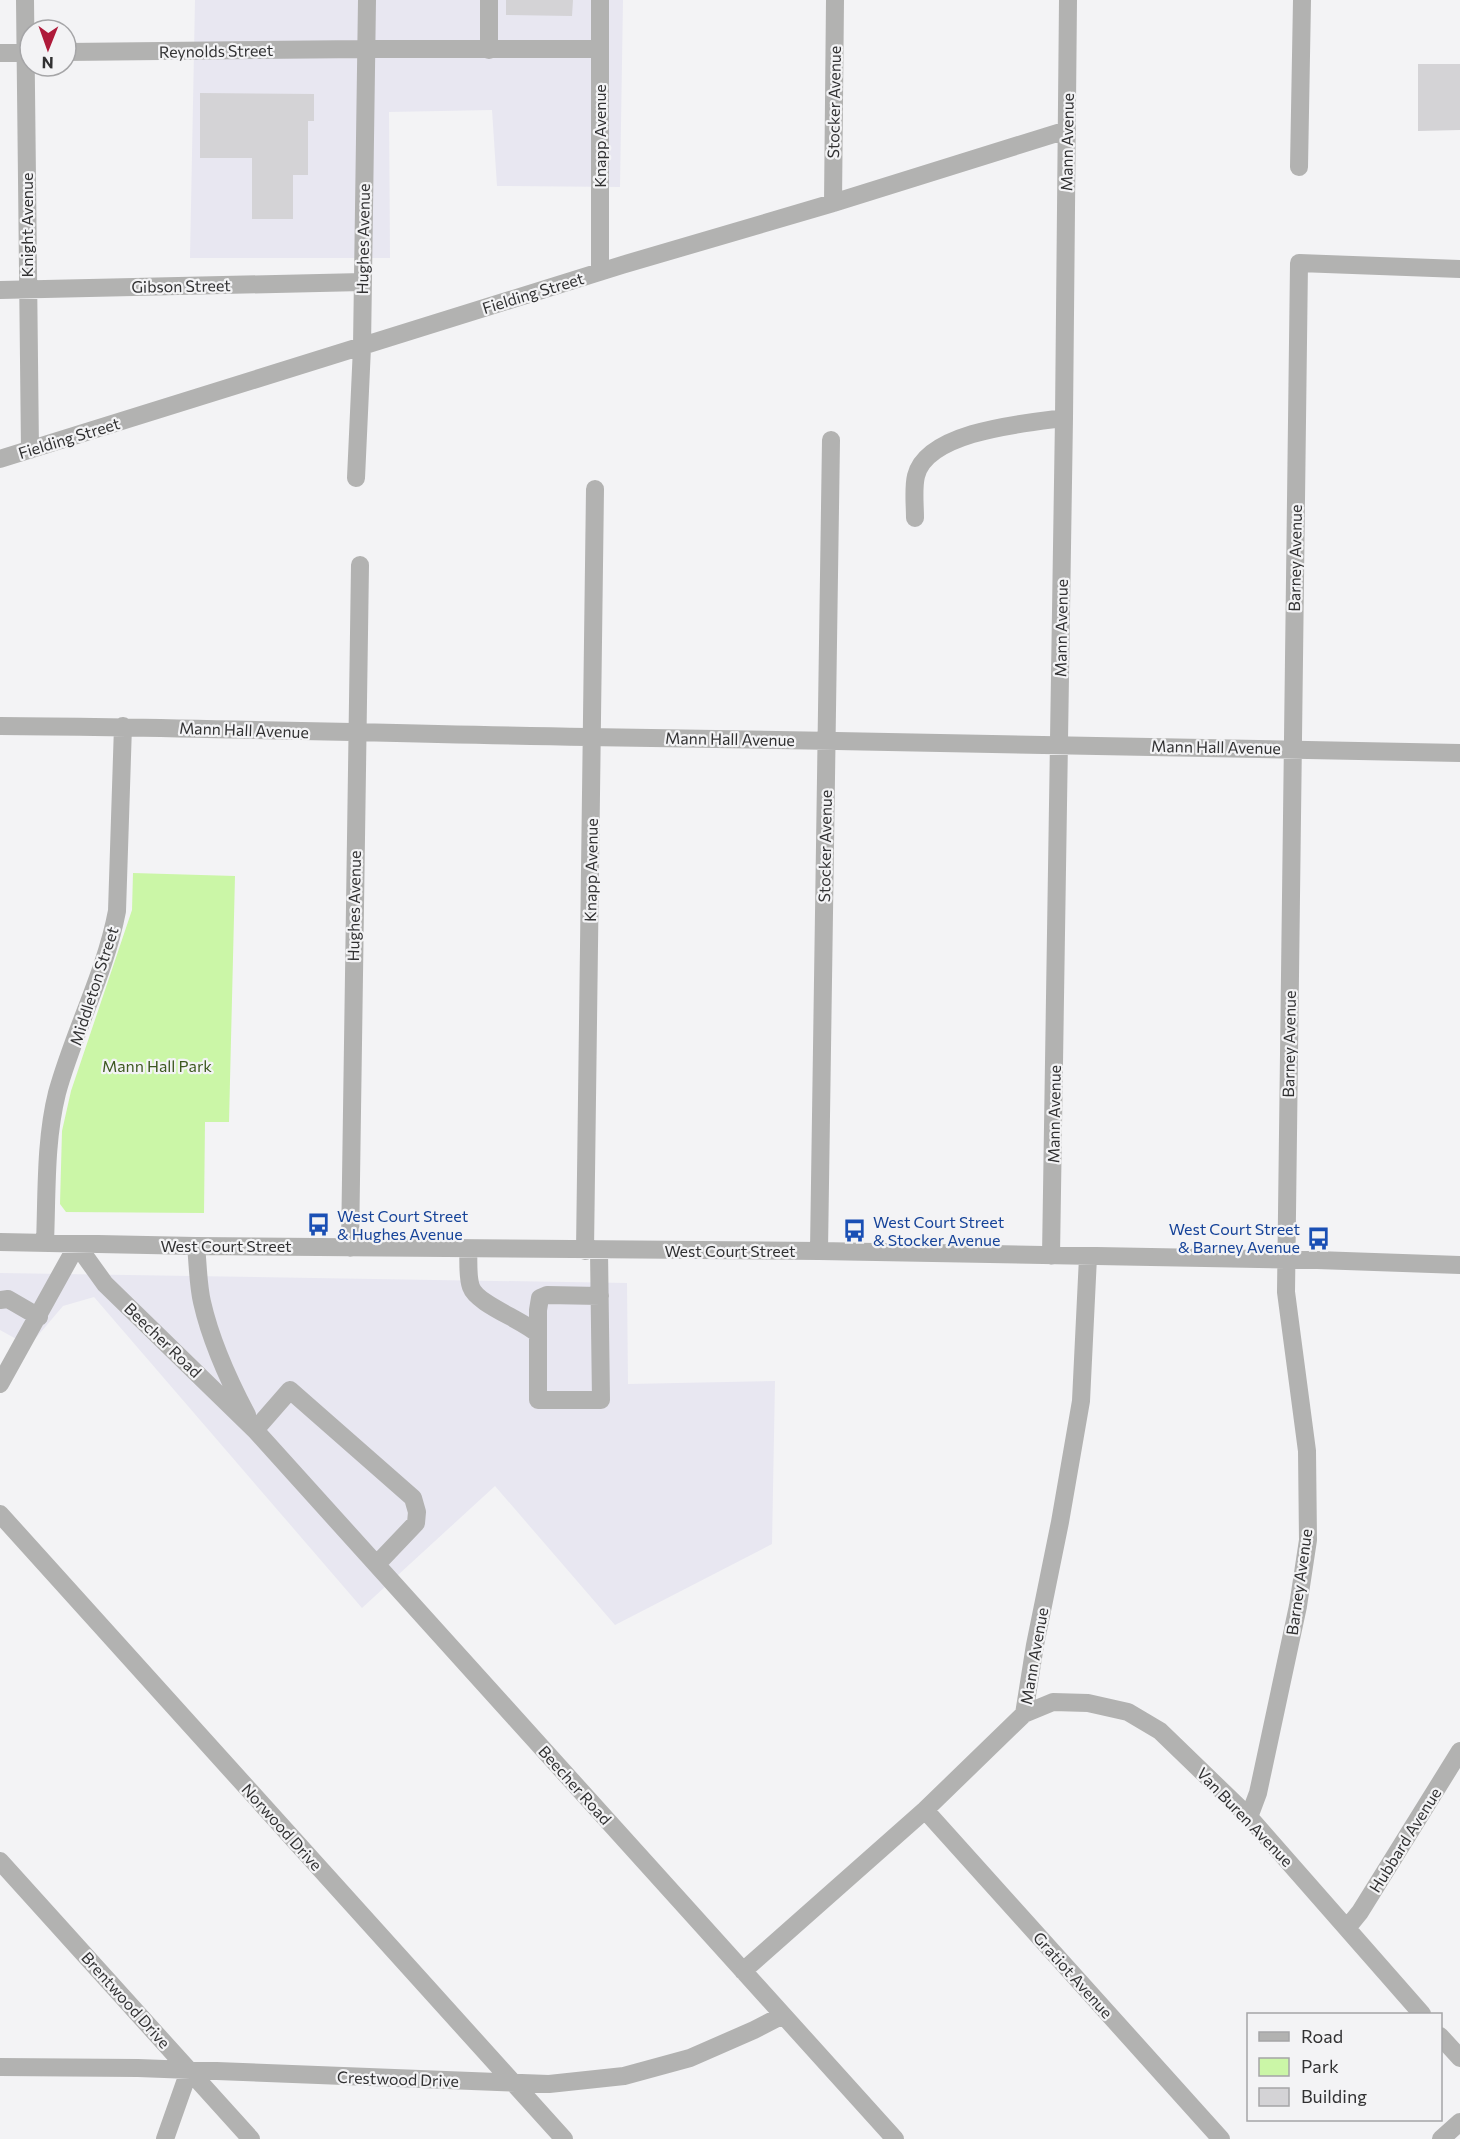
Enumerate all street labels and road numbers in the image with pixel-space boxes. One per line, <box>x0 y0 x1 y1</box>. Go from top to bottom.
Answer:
street label: Reynolds Street <box>159 40 274 61</box>
street label: Stocker Avenue <box>823 45 844 158</box>
street label: Knapp Avenue <box>590 84 609 188</box>
street label: Mann Avenue <box>1056 93 1077 191</box>
street label: Knight Avenue <box>17 173 36 277</box>
street label: Hughes Avenue <box>352 183 373 295</box>
street label: Fielding Street <box>480 268 586 317</box>
street label: Gibson Street <box>131 275 231 296</box>
street label: Fielding Street <box>16 413 122 462</box>
street label: Barney Avenue <box>1284 504 1305 612</box>
street label: Mann Avenue <box>1050 579 1071 677</box>
street label: Mann Hall Avenue <box>179 718 309 741</box>
street label: Mann Hall Avenue <box>665 728 795 749</box>
street label: Mann Hall Avenue <box>1151 736 1281 757</box>
street label: Stocker Avenue <box>814 789 835 902</box>
street label: Knapp Avenue <box>580 818 601 922</box>
street label: Hughes Avenue <box>343 850 364 962</box>
street label: Middleton Street <box>65 924 122 1048</box>
street label: Barney Avenue <box>1278 990 1299 1098</box>
street label: Mann Avenue <box>1043 1065 1064 1163</box>
street label: West Court Street <box>160 1236 292 1255</box>
street label: West Court Street <box>664 1241 796 1260</box>
street label: Beecher Road <box>121 1298 206 1381</box>
street label: Barney Avenue <box>1282 1528 1315 1636</box>
street label: Mann Avenue <box>1016 1606 1051 1706</box>
street label: Beecher Road <box>535 1741 616 1828</box>
street label: Van Buren Avenue <box>1193 1763 1297 1870</box>
street label: Norwood Drive <box>238 1779 326 1874</box>
street label: Hubbard Avenue <box>1365 1784 1444 1896</box>
street label: Gratiot Avenue <box>1030 1928 1117 2022</box>
street label: Brentwood Drive <box>78 1948 175 2052</box>
street label: Crestwood Drive <box>337 2067 459 2090</box>

